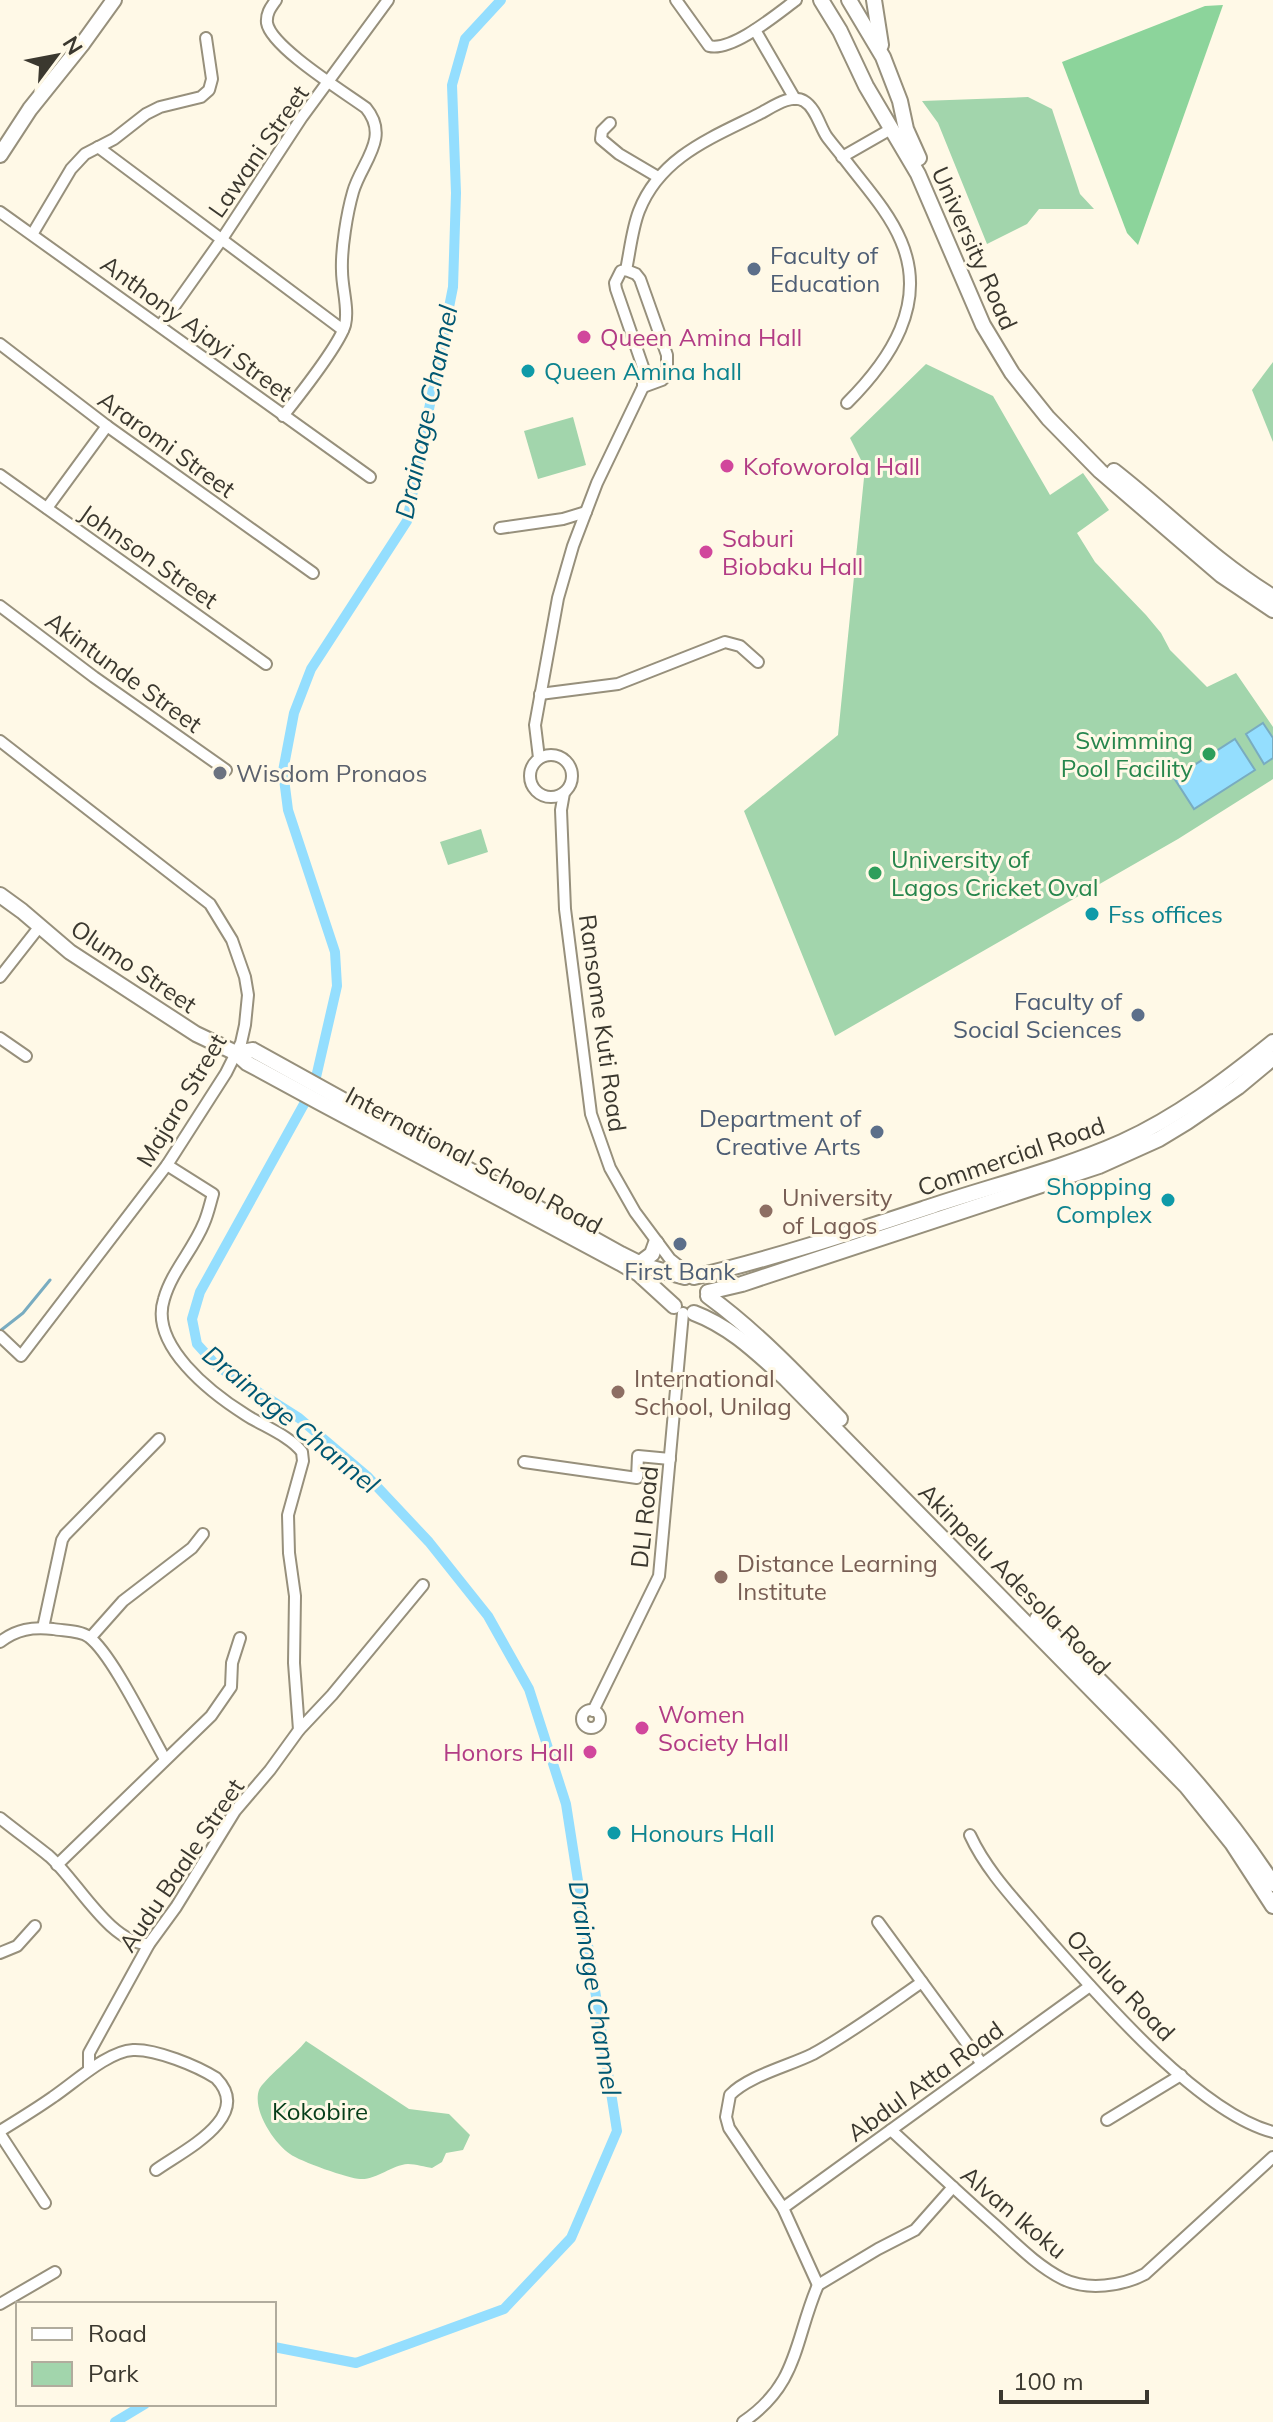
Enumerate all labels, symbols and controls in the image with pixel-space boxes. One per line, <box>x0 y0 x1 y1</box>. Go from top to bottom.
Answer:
north arrow <box>16 16 96 96</box>
text: N <box>57 31 89 60</box>
street label: Lawani Street <box>201 79 315 223</box>
street label: University Road <box>926 162 1024 334</box>
place label: Faculty of Education <box>770 240 880 298</box>
street label: Anthony Ajayi Street <box>95 248 299 408</box>
marker: Faculty of Education <box>745 260 763 278</box>
water label: Drainage Channel <box>387 301 465 522</box>
place label: Queen Amina Hall <box>600 322 802 352</box>
marker: Queen Amina Hall <box>575 328 593 346</box>
place label: Queen Amina hall <box>544 356 742 386</box>
marker: Queen Amina hall <box>519 362 537 380</box>
street label: Araromi Street <box>93 384 241 504</box>
place label: Kofoworola Hall <box>743 451 920 481</box>
marker: Kofoworola Hall <box>718 457 736 475</box>
street label: Johnson Street <box>74 497 224 615</box>
place label: Saburi Biobaku Hall <box>722 523 863 581</box>
marker: Saburi Biobaku Hall <box>697 543 715 561</box>
street label: Akintunde Street <box>40 605 208 739</box>
place label: Swimming Pool Facility <box>1061 725 1193 783</box>
marker: Swimming Pool Facility <box>1200 745 1218 763</box>
place label: Wisdom Pronaos <box>236 758 427 788</box>
marker: Wisdom Pronaos <box>211 764 229 782</box>
place label: University of Lagos Cricket Oval <box>891 844 1098 902</box>
marker: University of Lagos Cricket Oval <box>866 864 884 882</box>
place label: Fss offices <box>1108 899 1223 929</box>
marker: Fss offices <box>1083 905 1101 923</box>
street label: Ransome Kuti Road <box>573 912 633 1134</box>
street label: Olumo Street <box>65 913 203 1019</box>
place label: Faculty of Social Sciences <box>953 986 1123 1044</box>
marker: Faculty of Social Sciences <box>1129 1006 1147 1024</box>
street label: Majaro Street <box>130 1028 232 1172</box>
street label: International School Road <box>341 1080 607 1240</box>
place label: Department of Creative Arts <box>699 1103 862 1161</box>
street label: Commercial Road <box>914 1110 1108 1202</box>
marker: Department of Creative Arts <box>868 1123 886 1141</box>
place label: Shopping Complex <box>1046 1171 1152 1229</box>
place label: University of Lagos <box>782 1182 893 1240</box>
marker: Shopping Complex <box>1159 1191 1177 1209</box>
marker: University of Lagos <box>757 1202 775 1220</box>
marker: First Bank <box>671 1235 689 1253</box>
place label: First Bank <box>624 1256 736 1286</box>
water label: Drainage Channel <box>196 1338 386 1501</box>
place label: International School, Unilag <box>634 1363 792 1421</box>
marker: International School, Unilag <box>609 1383 627 1401</box>
street label: DLI Road <box>624 1465 664 1569</box>
street label: Akinpelu Adesola Road <box>913 1477 1117 1681</box>
place label: Distance Learning Institute <box>737 1548 938 1606</box>
marker: Distance Learning Institute <box>712 1568 730 1586</box>
place label: Women Society Hall <box>658 1699 789 1757</box>
marker: Women Society Hall <box>633 1719 651 1737</box>
place label: Honors Hall <box>443 1737 574 1767</box>
marker: Honors Hall <box>581 1743 599 1761</box>
street label: Audu Baale Street <box>112 1773 250 1957</box>
place label: Honours Hall <box>630 1818 775 1848</box>
marker: Honours Hall <box>605 1824 623 1842</box>
water label: Drainage Channel <box>562 1878 628 2099</box>
street label: Ozolua Road <box>1060 1923 1182 2047</box>
street label: Abdul Atta Road <box>841 2014 1009 2148</box>
park label: Kokobire <box>272 2096 368 2126</box>
street label: Alvan Ikoku <box>955 2159 1073 2265</box>
legend <box>16 2302 276 2406</box>
text: Road <box>88 2318 147 2348</box>
scale bar <box>1001 2354 1147 2404</box>
text: Park <box>88 2358 139 2388</box>
text: 100 m <box>1013 2366 1084 2396</box>

